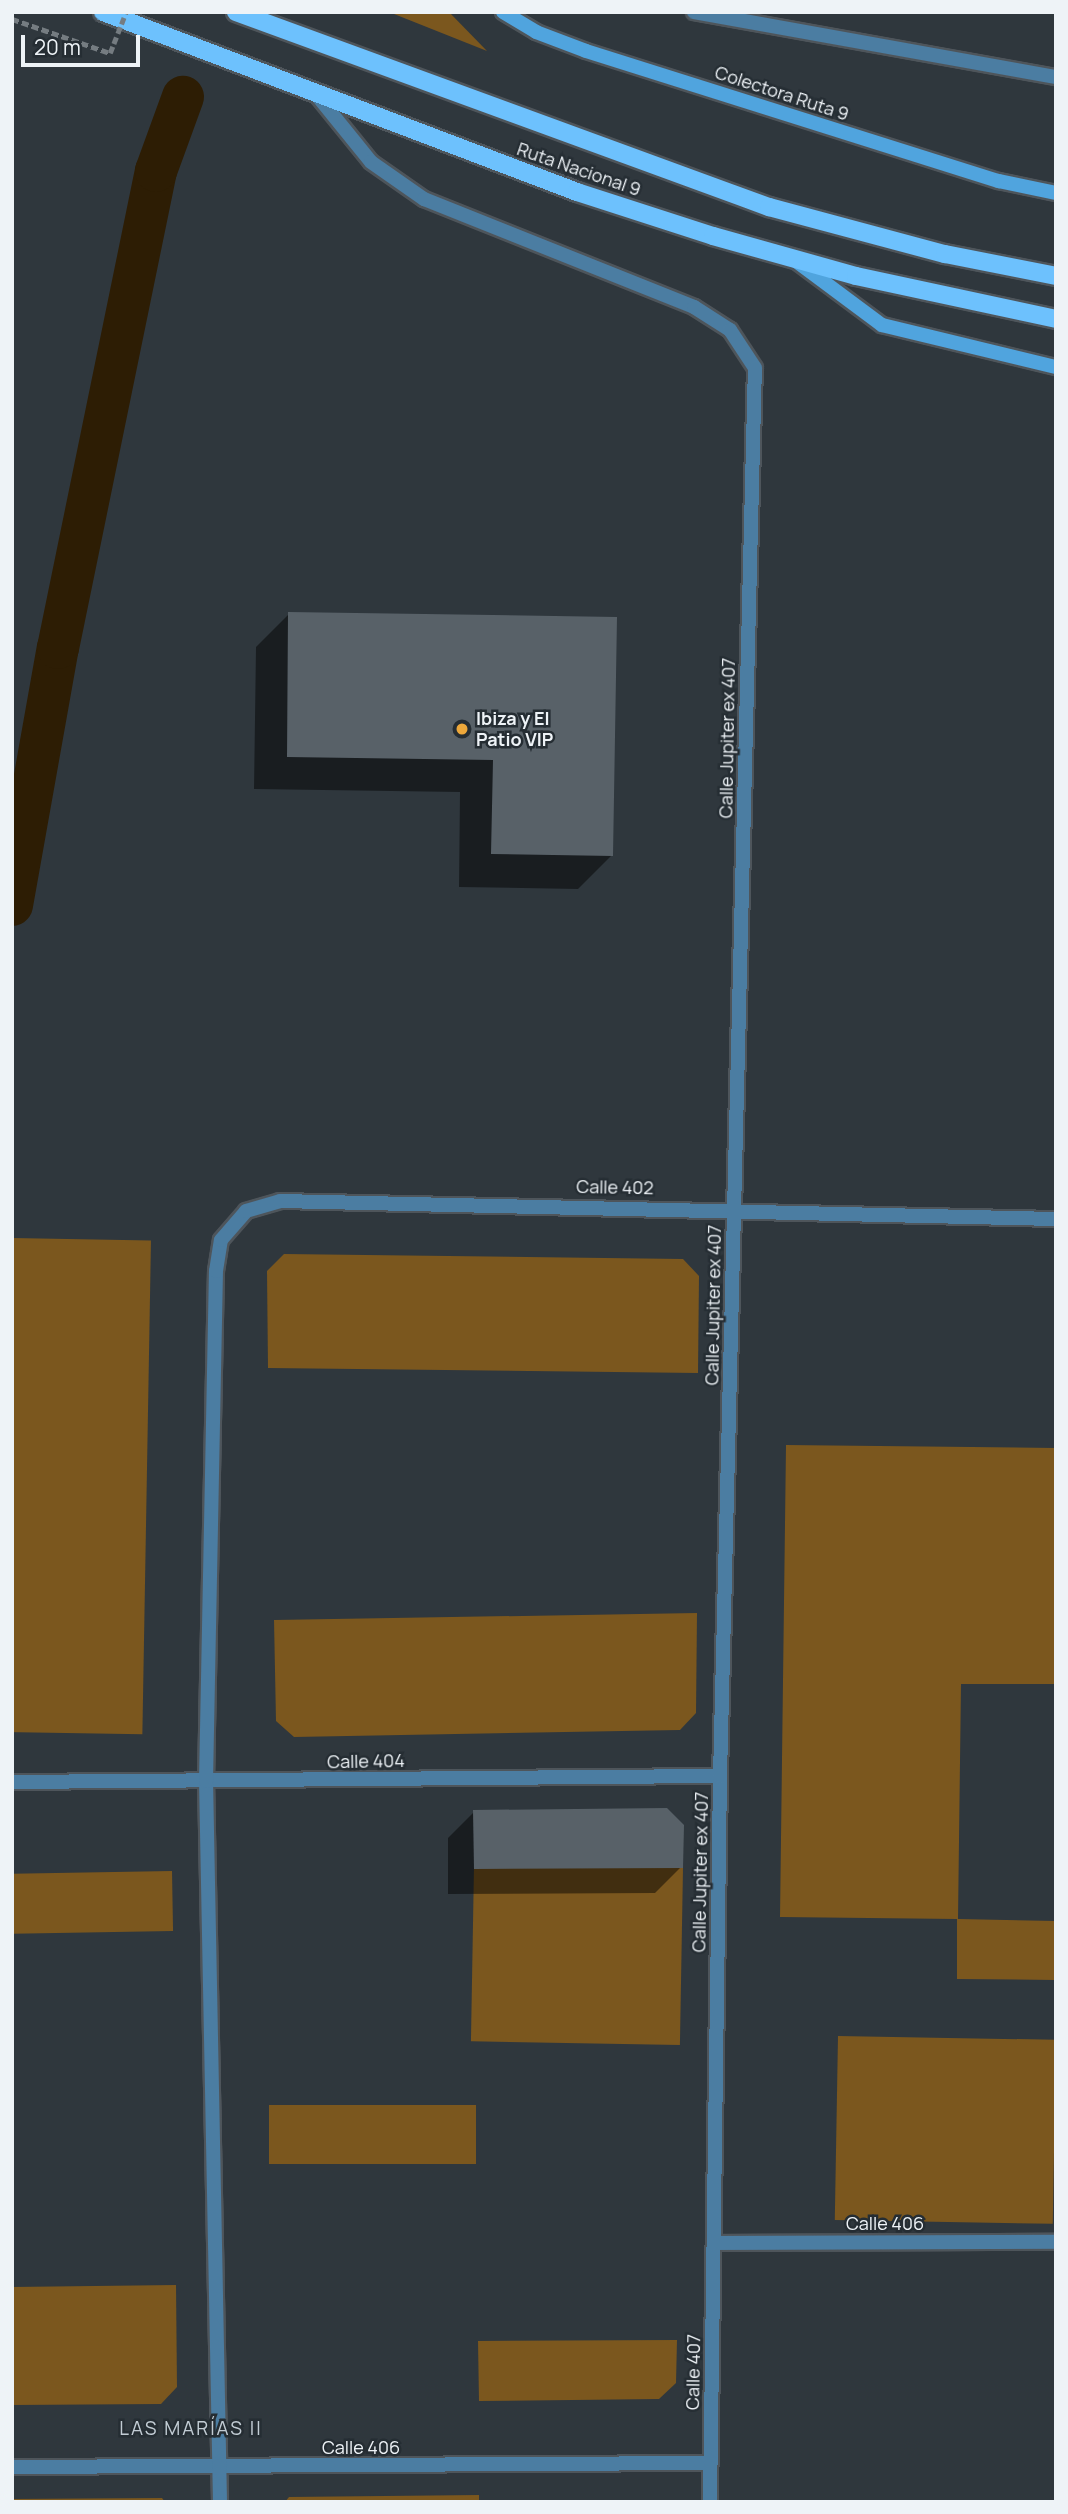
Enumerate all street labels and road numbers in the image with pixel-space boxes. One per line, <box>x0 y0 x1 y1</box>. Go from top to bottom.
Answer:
street label: Colectora Ruta 9 <box>712 61 852 125</box>
street label: Ruta Nacional 9 <box>514 138 644 200</box>
street label: Calle Jupiter ex 407 <box>715 658 739 818</box>
street label: Calle 402 <box>576 1176 654 1198</box>
street label: Calle Jupiter ex 407 <box>701 1225 725 1385</box>
street label: Calle 404 <box>327 1750 405 1772</box>
street label: Calle Jupiter ex 407 <box>688 1792 712 1952</box>
street label: Calle 406 <box>846 2212 924 2234</box>
street label: Calle 407 <box>682 2334 704 2410</box>
street label: Calle 406 <box>322 2436 400 2458</box>

